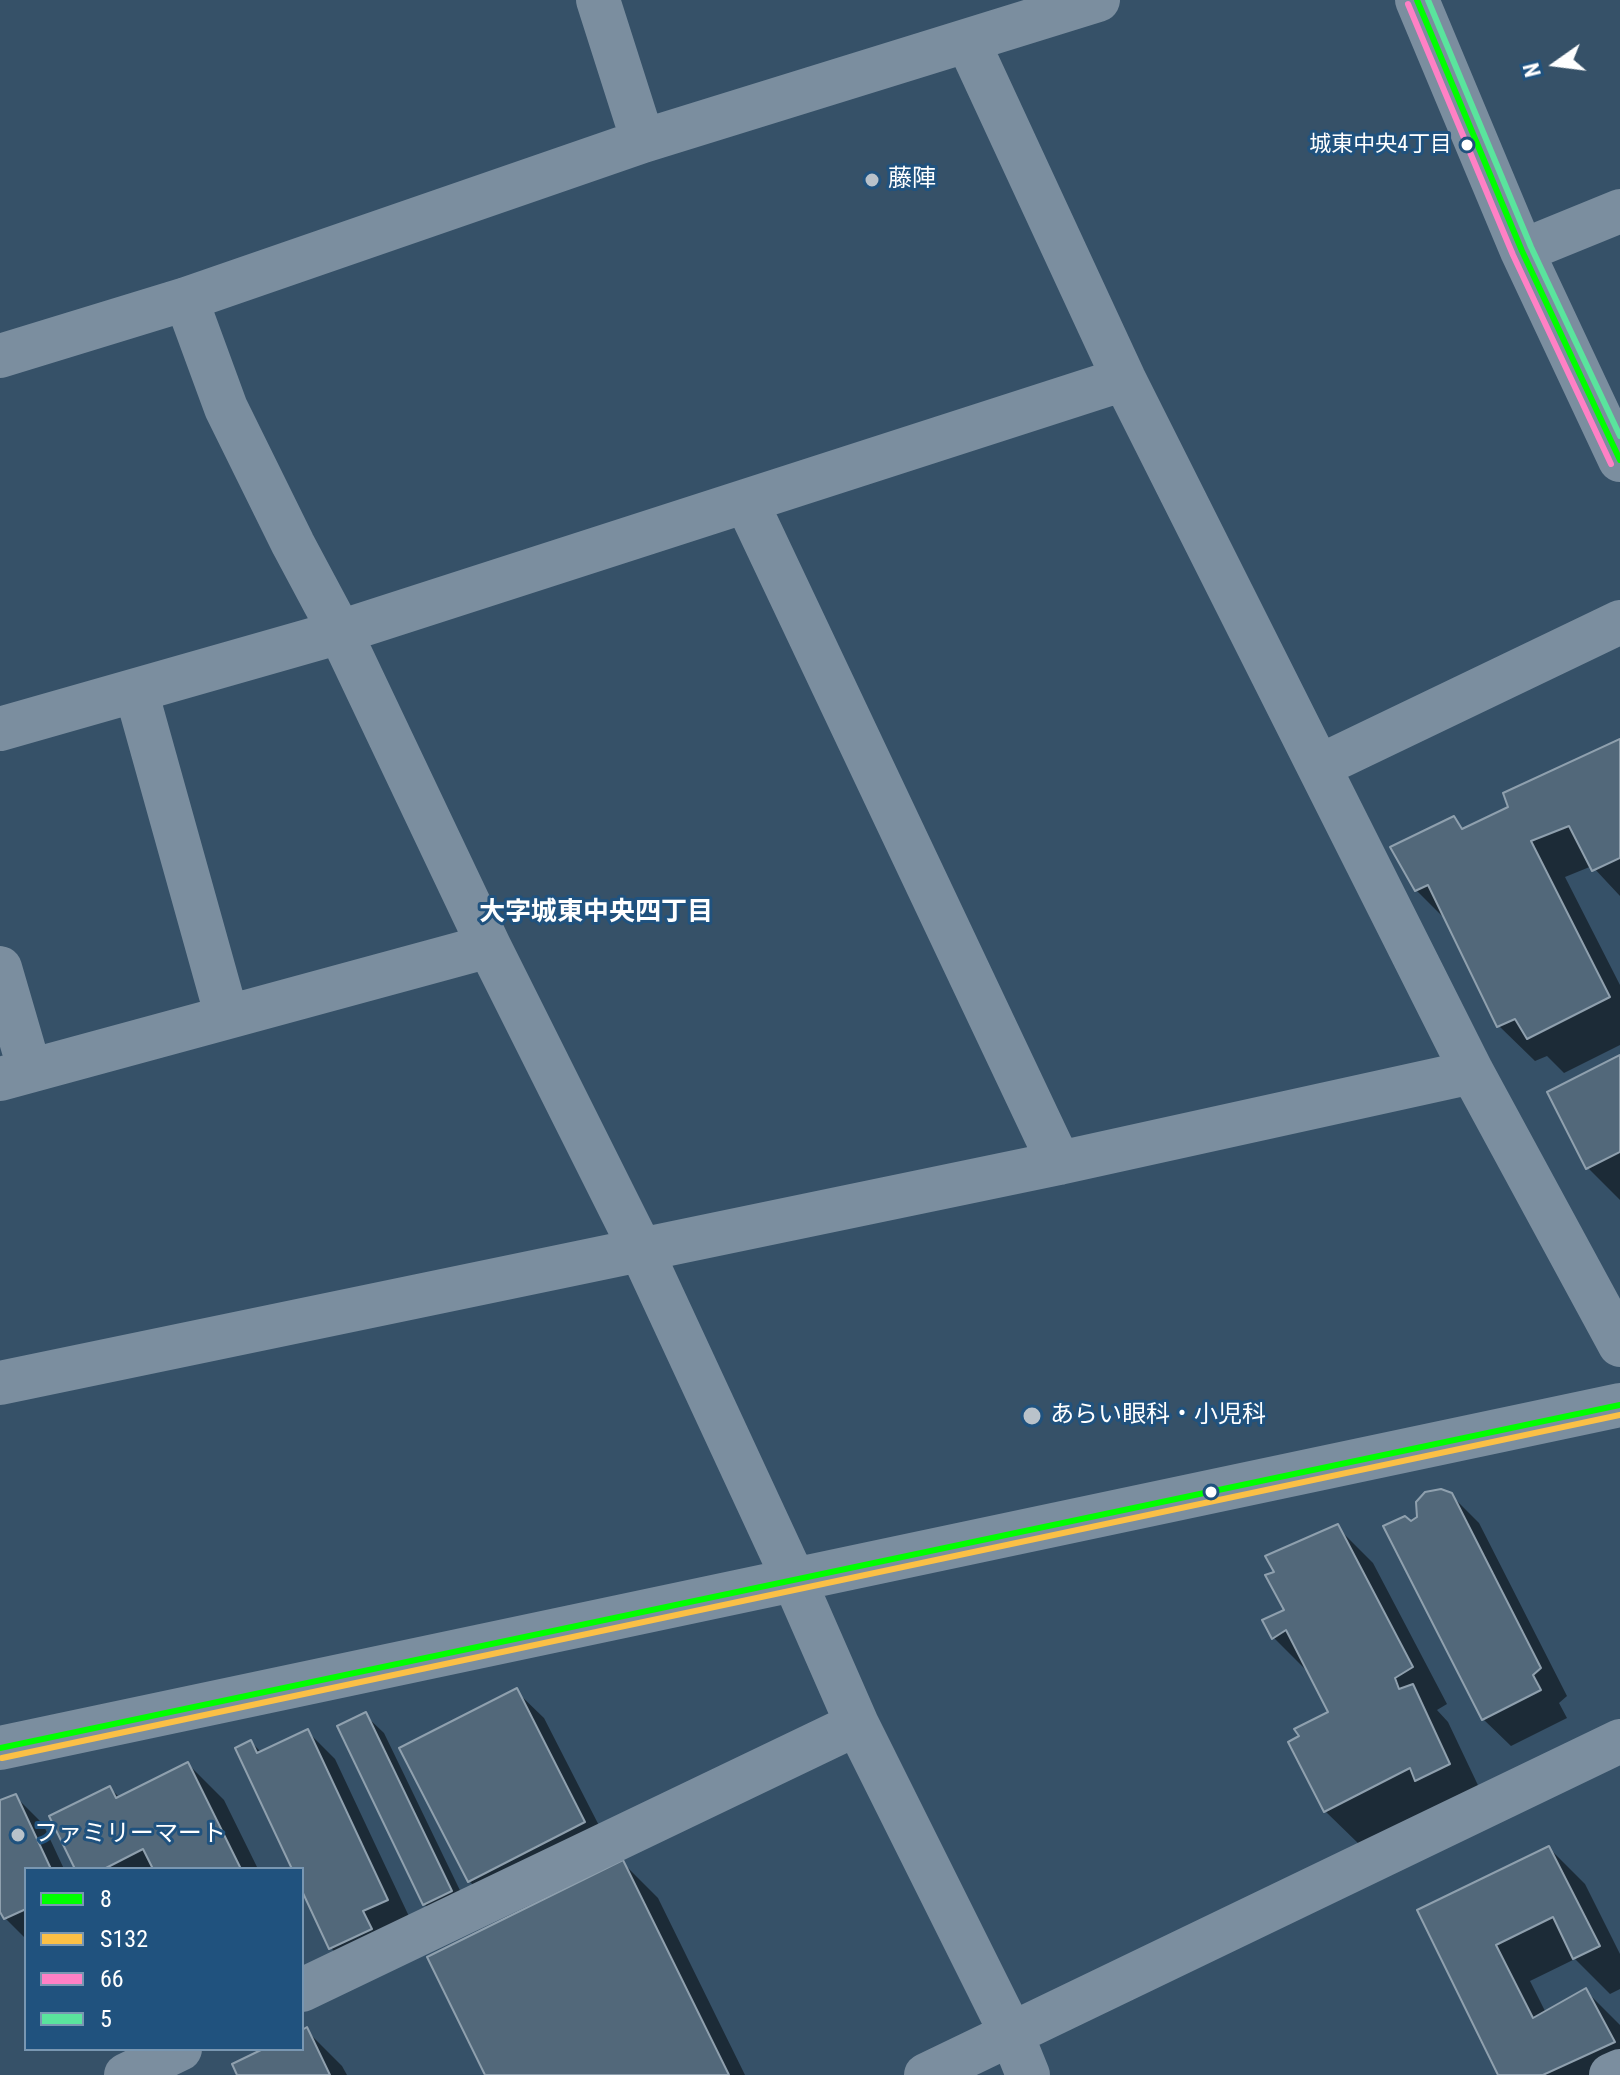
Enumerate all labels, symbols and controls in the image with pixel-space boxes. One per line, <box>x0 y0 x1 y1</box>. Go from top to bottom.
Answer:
north arrow <box>1516 24 1596 104</box>
text: N <box>1518 60 1546 80</box>
place label: 城東中央4丁目 <box>1309 132 1452 158</box>
marker: 城東中央4丁目 <box>1459 137 1475 153</box>
place label: 藤陣 <box>888 166 936 194</box>
marker: 藤陣 <box>863 171 881 189</box>
district label: 大字城東中央四丁目 <box>479 897 713 929</box>
place label: あらい眼科・小児科 <box>1050 1402 1266 1430</box>
marker: あらい眼科・小児科 <box>1021 1405 1043 1427</box>
unlabelled marker <box>1203 1484 1219 1500</box>
place label: ファミリーマート <box>34 1821 226 1849</box>
marker: ファミリーマート <box>9 1826 27 1844</box>
legend <box>24 1867 304 2051</box>
text: 8 <box>100 1885 112 1913</box>
text: S132 <box>100 1925 148 1953</box>
text: 66 <box>100 1965 124 1993</box>
text: 5 <box>100 2005 112 2033</box>

